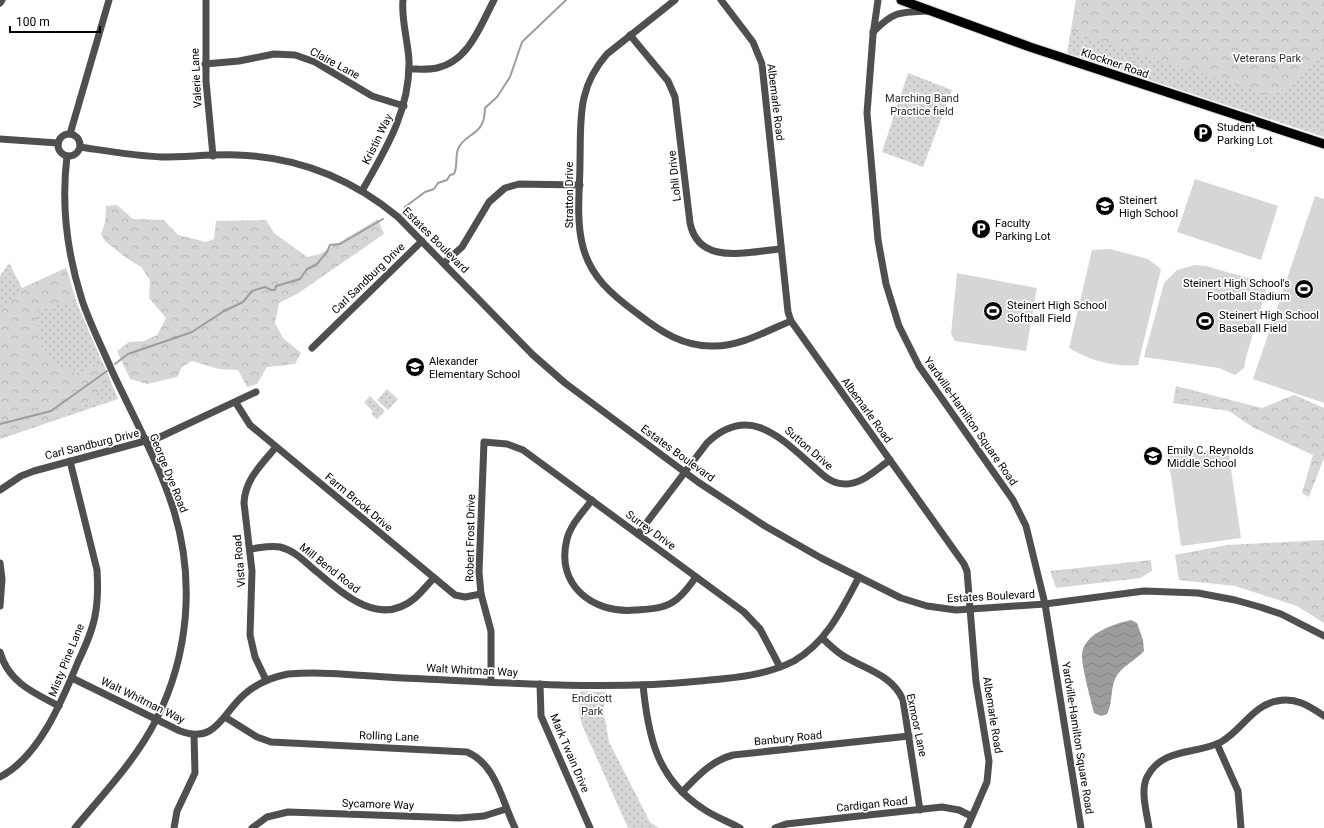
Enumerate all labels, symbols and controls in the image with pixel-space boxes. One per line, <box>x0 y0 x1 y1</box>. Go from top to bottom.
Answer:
scale bar <box>10 8 100 34</box>
text: 100 m <box>16 15 50 29</box>
street label: Claire Lane <box>308 45 362 82</box>
street label: Klockner Road <box>1079 46 1150 81</box>
street label: Valerie Lane <box>188 47 205 108</box>
park label: Veterans Park <box>1233 52 1302 65</box>
street label: Albemarle Road <box>764 63 787 141</box>
park label: Marching Band Practice field <box>885 92 959 118</box>
street label: Kristin Way <box>360 111 396 167</box>
place label: Student Parking Lot <box>1217 121 1273 147</box>
parking icon: Student Parking Lot <box>1192 122 1214 144</box>
street label: Lohli Drive <box>665 150 684 202</box>
street label: Stratton Drive <box>563 162 576 228</box>
place label: Steinert High School <box>1119 194 1178 220</box>
school or university icon: Steinert High School <box>1094 195 1116 217</box>
street label: Estates Boulevard <box>400 205 471 276</box>
place label: Faculty Parking Lot <box>995 217 1051 243</box>
parking icon: Faculty Parking Lot <box>970 218 992 240</box>
street label: Carl Sandburg Drive <box>329 240 408 317</box>
place label: Steinert High School's Football Stadium <box>1183 277 1290 303</box>
sports icon: Steinert High School's Football Stadium <box>1293 278 1315 300</box>
place label: Steinert High School Softball Field <box>1007 299 1107 325</box>
sports icon: Steinert High School Softball Field <box>982 300 1004 322</box>
place label: Steinert High School Baseball Field <box>1219 309 1319 335</box>
sports icon: Steinert High School Baseball Field <box>1194 310 1216 332</box>
place label: Alexander Elementary School <box>429 355 520 381</box>
street label: Yardville-Hamilton Square Road <box>921 355 1020 488</box>
school or university icon: Alexander Elementary School <box>404 356 426 378</box>
street label: Albemarle Road <box>839 375 895 446</box>
street label: Estates Boulevard <box>638 422 717 485</box>
street label: Sutton Drive <box>782 424 836 473</box>
street label: Carl Sandburg Drive <box>44 426 141 462</box>
street label: George Dye Road <box>147 432 190 515</box>
place label: Emily C. Reynolds Middle School <box>1167 444 1254 470</box>
school or university icon: Emily C. Reynolds Middle School <box>1142 445 1164 467</box>
street label: Farm Brook Drive <box>322 470 395 534</box>
street label: Robert Frost Drive <box>463 494 478 582</box>
street label: Surrey Drive <box>623 508 678 553</box>
street label: Vista Road <box>231 534 248 588</box>
street label: Mill Bend Road <box>297 541 363 596</box>
street label: Estates Boulevard <box>947 588 1035 605</box>
street label: Misty Pine Lane <box>46 622 87 699</box>
street label: Yardville-Hamilton Square Road <box>1059 661 1096 815</box>
street label: Walt Whitman Way <box>426 662 519 679</box>
street label: Walt Whitman Way <box>99 674 188 727</box>
street label: Albemarle Road <box>980 676 1005 754</box>
park label: Endicott Park <box>572 692 613 718</box>
street label: Exmoor Lane <box>903 692 930 758</box>
street label: Mark Twain Drive <box>547 712 592 795</box>
street label: Banbury Road <box>753 728 823 749</box>
street label: Rolling Lane <box>359 729 419 744</box>
street label: Cardigan Road <box>836 794 908 815</box>
street label: Sycamore Way <box>342 797 415 812</box>

